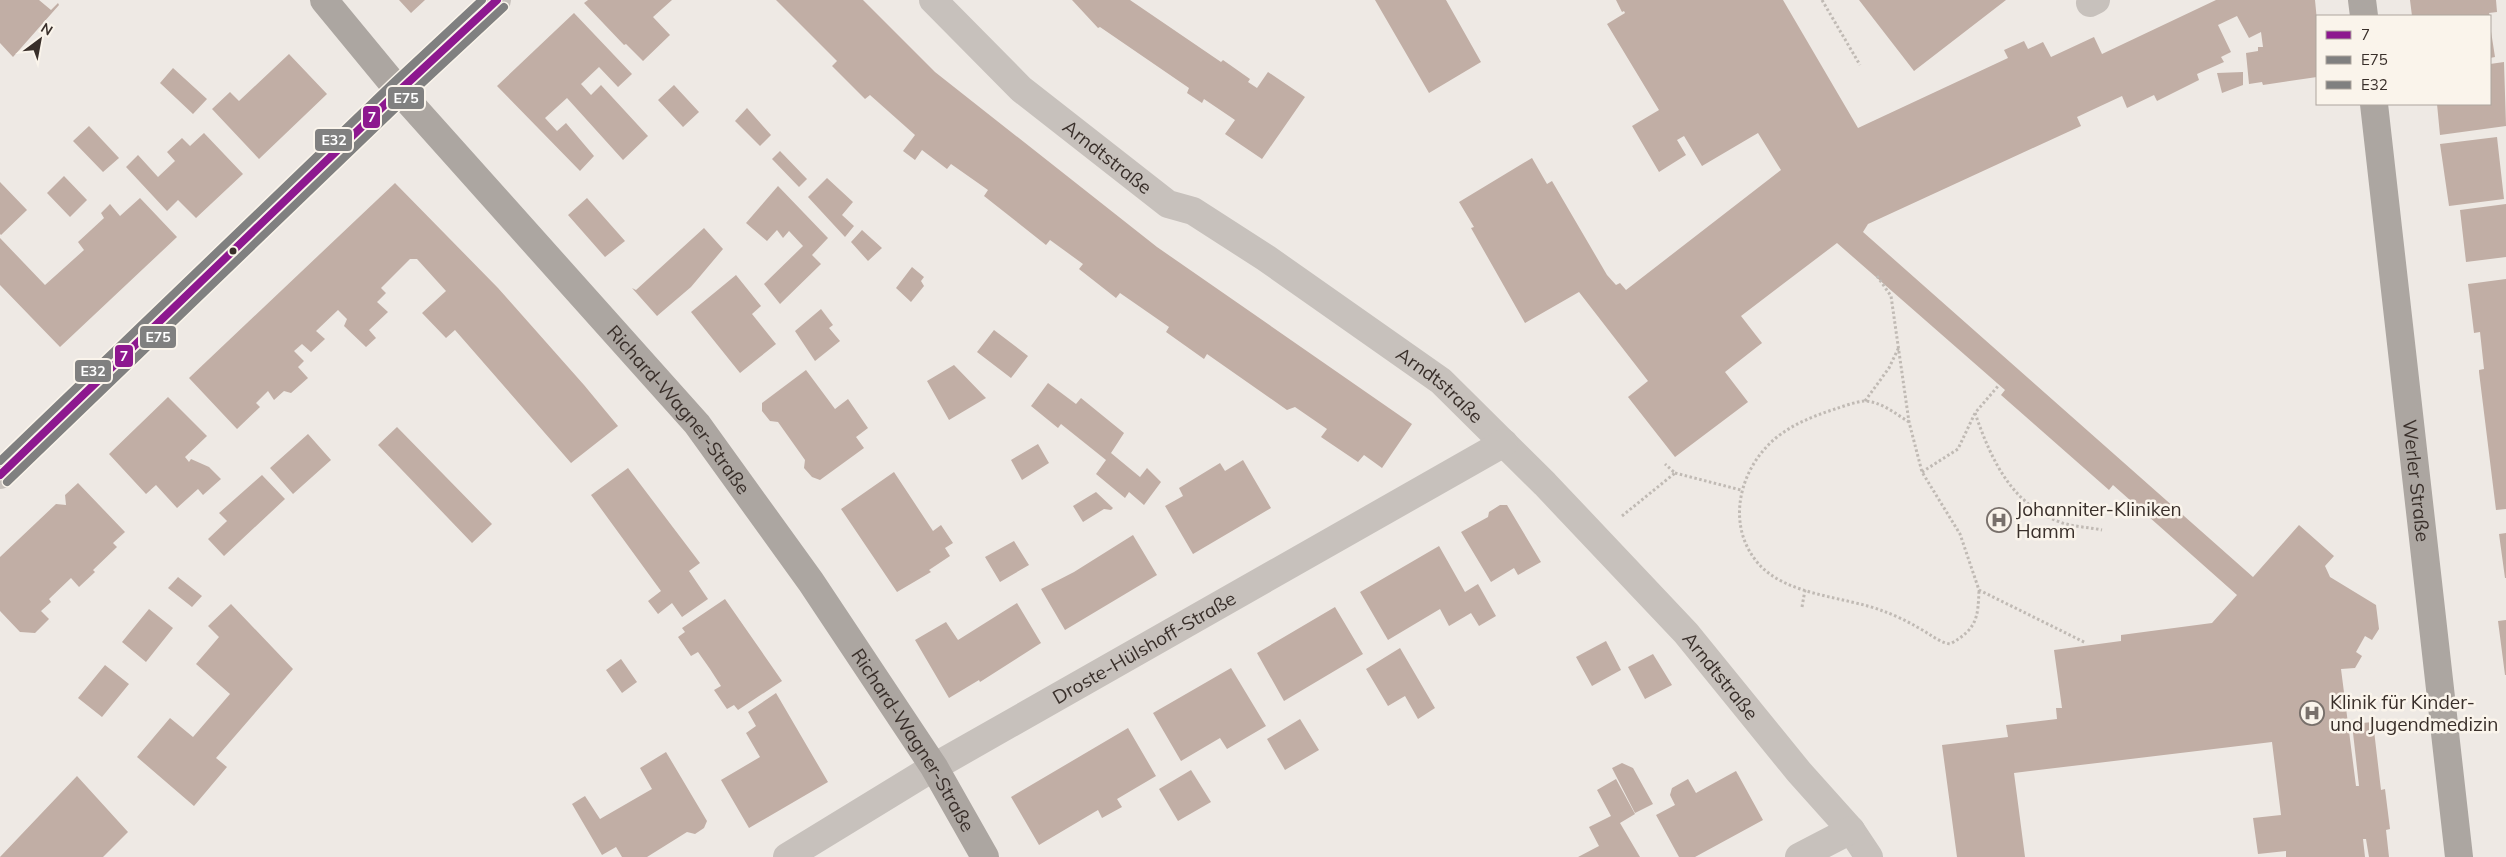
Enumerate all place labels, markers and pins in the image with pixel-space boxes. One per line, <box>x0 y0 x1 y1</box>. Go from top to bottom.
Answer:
unlabelled marker <box>228 246 238 256</box>
place label: Johanniter-Kliniken Hamm <box>2016 497 2182 543</box>
hospital icon: Johanniter-Kliniken Hamm <box>1986 507 2012 533</box>
place label: Klinik für Kinder- und Jugendmedizin <box>2330 690 2498 736</box>
hospital icon: Klinik für Kinder- und Jugendmedizin <box>2299 700 2325 726</box>

